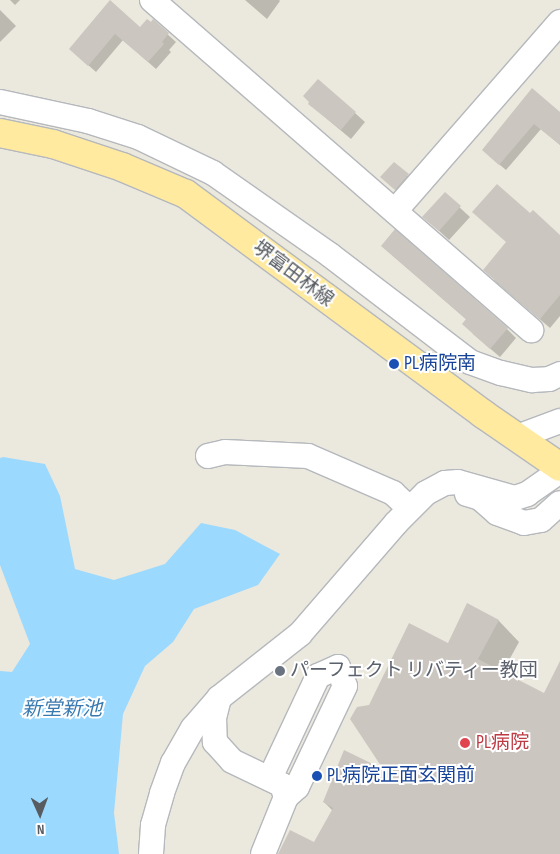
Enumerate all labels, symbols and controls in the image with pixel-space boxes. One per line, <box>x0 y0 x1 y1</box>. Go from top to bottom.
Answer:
street label: 堺富田林線 <box>248 236 338 312</box>
place label: PL病院南 <box>404 353 476 375</box>
marker: PL病院南 <box>388 358 400 370</box>
place label: パーフェクト リバティー教団 <box>290 660 540 682</box>
marker: パーフェクト リバティー教団 <box>274 665 286 677</box>
water label: 新堂新池 <box>22 697 102 721</box>
place label: PL病院 <box>476 732 529 754</box>
marker: PL病院 <box>458 736 472 750</box>
place label: PL病院正面玄関前 <box>327 765 475 787</box>
marker: PL病院正面玄関前 <box>311 770 323 782</box>
north arrow <box>15 789 65 839</box>
text: N <box>37 821 45 838</box>

